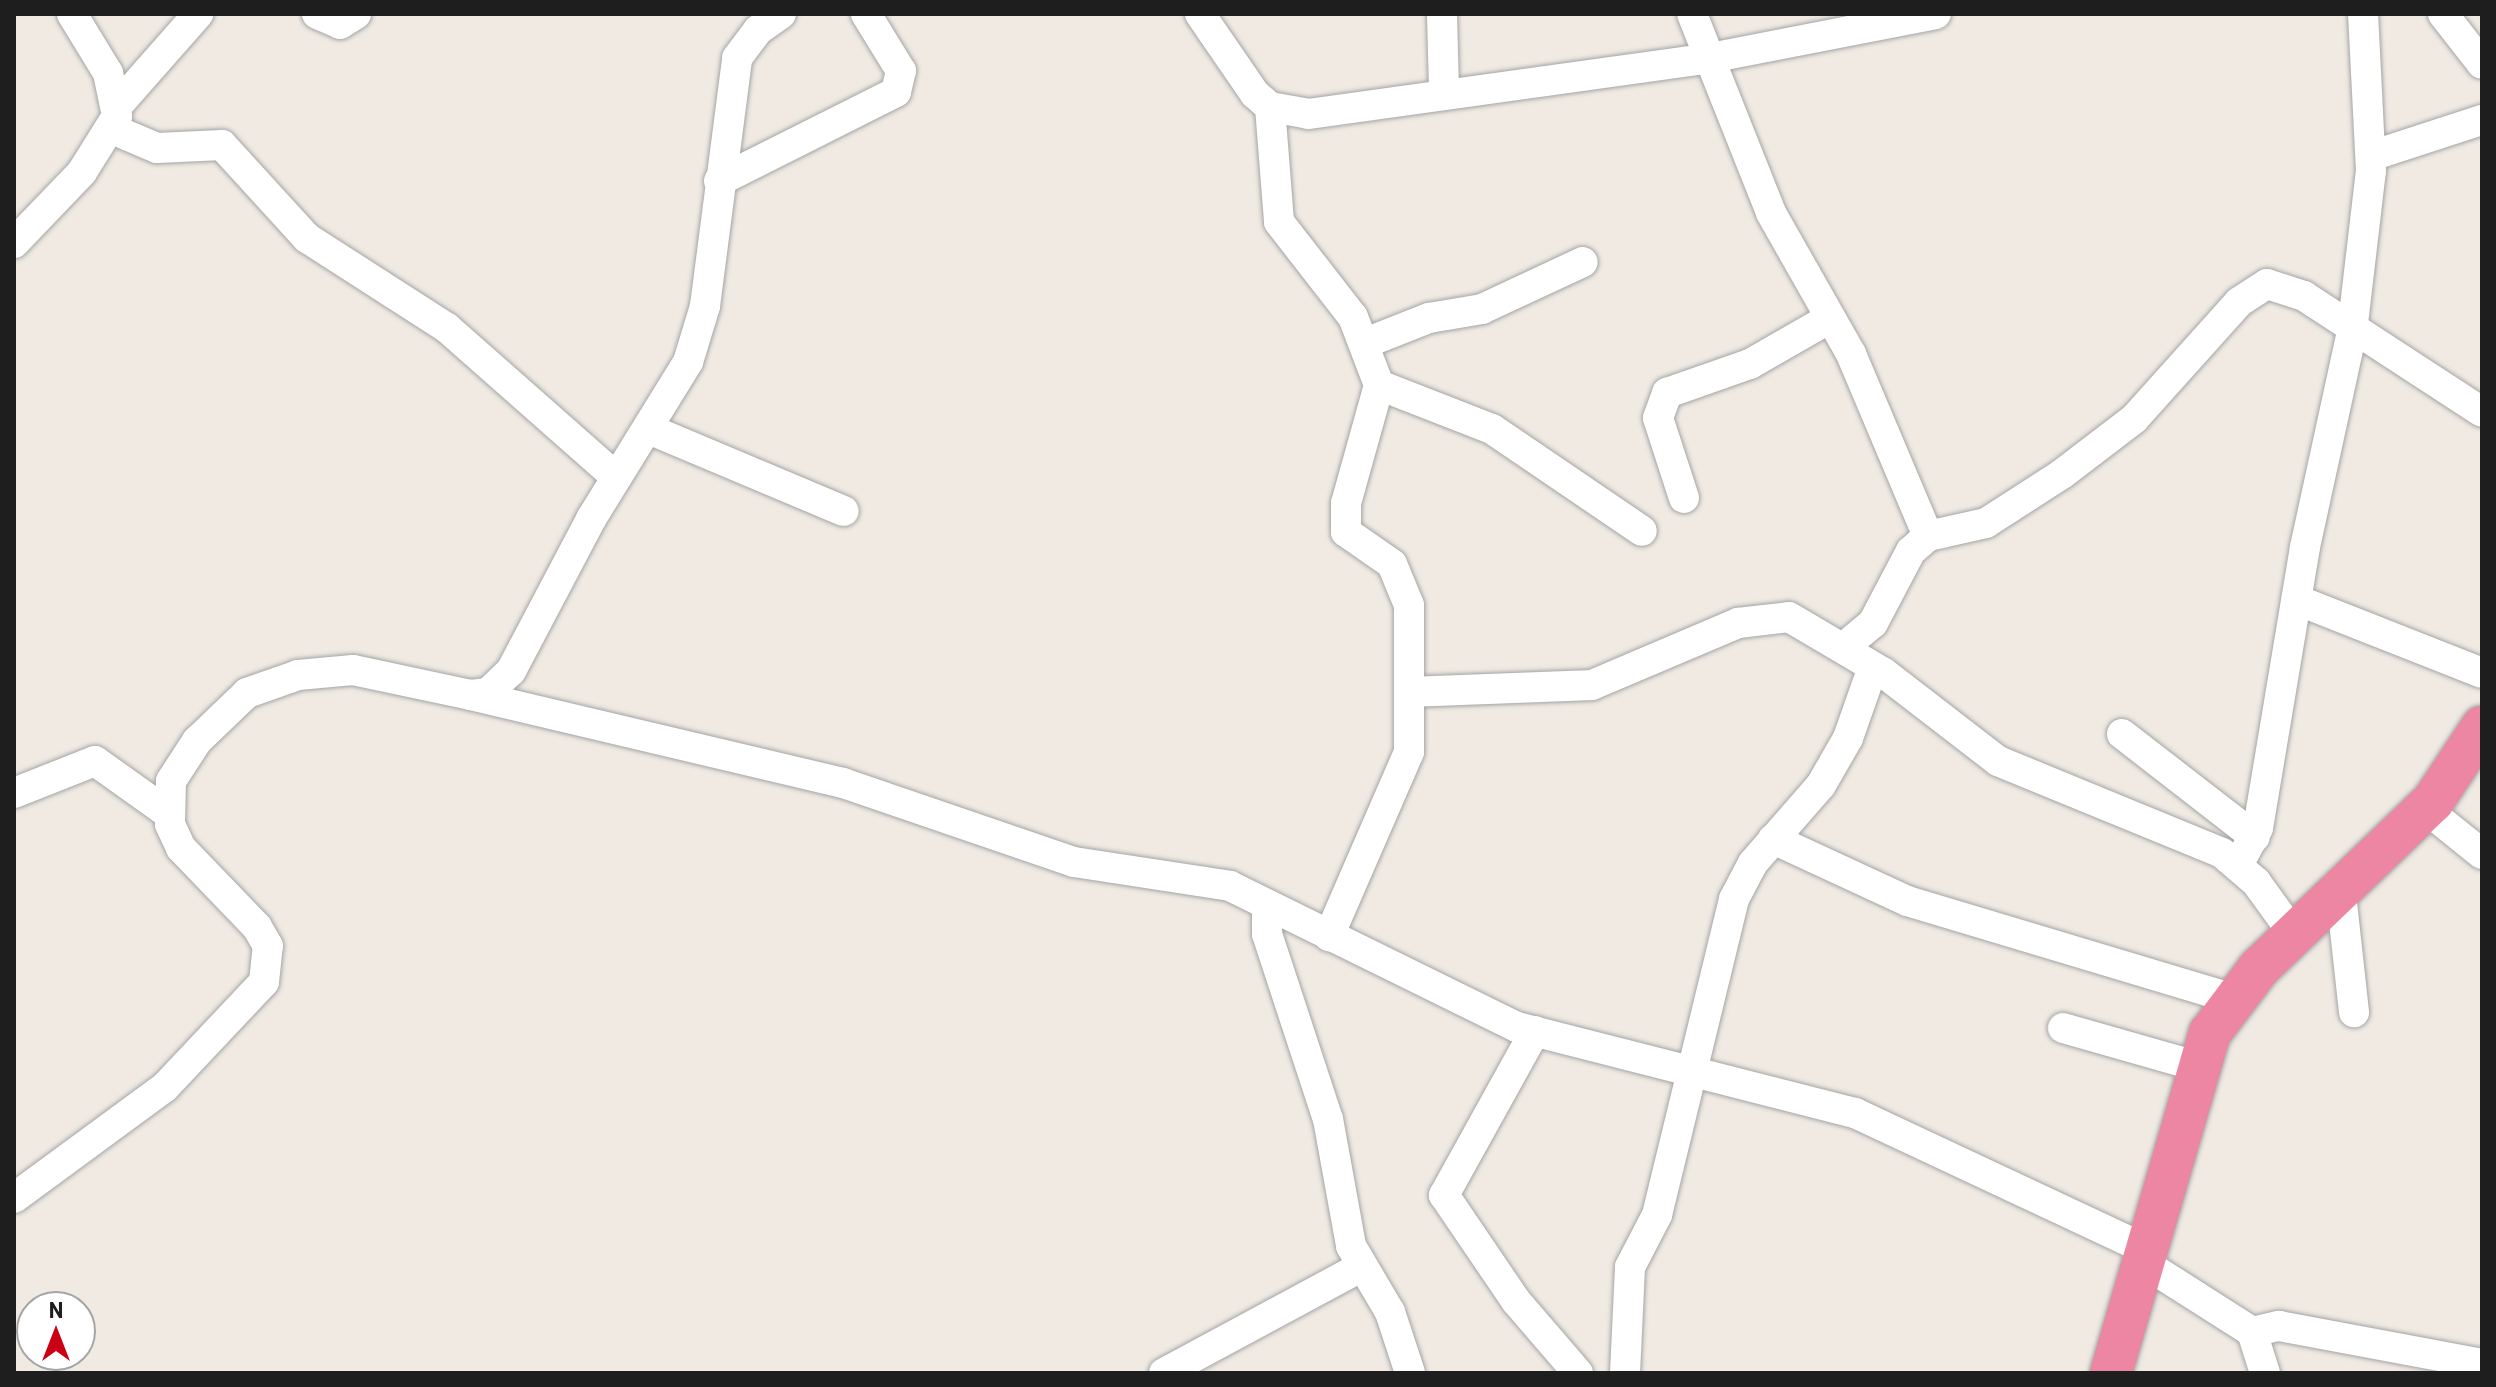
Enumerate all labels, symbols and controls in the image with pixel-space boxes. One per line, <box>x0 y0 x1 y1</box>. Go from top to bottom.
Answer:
north arrow <box>16 1291 96 1371</box>
text: N <box>49 1296 63 1322</box>

